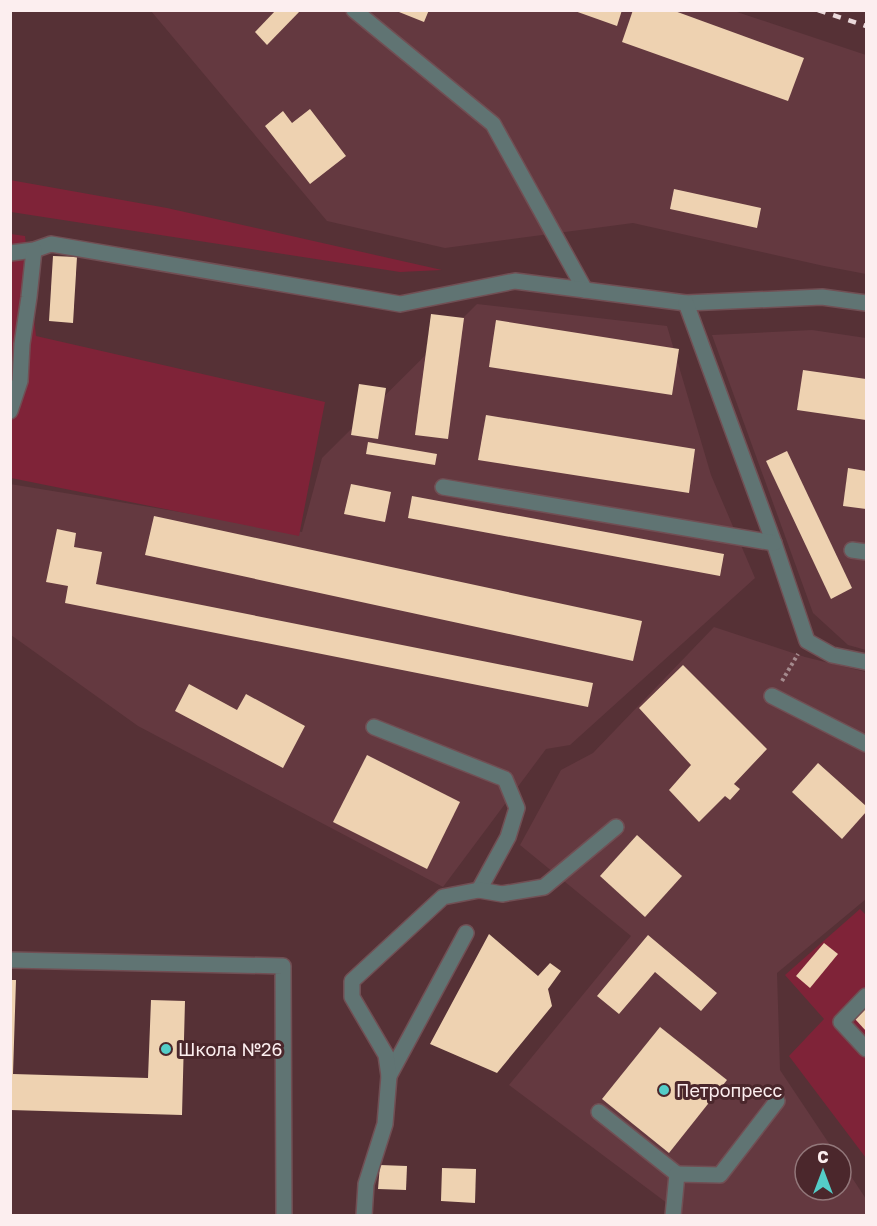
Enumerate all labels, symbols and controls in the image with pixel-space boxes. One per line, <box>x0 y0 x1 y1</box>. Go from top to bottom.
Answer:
place label: Школа №26 <box>178 1038 282 1060</box>
marker: Школа №26 <box>159 1042 173 1056</box>
place label: Петропресс <box>676 1079 783 1101</box>
marker: Петропресс <box>657 1083 671 1097</box>
north arrow <box>793 1142 853 1202</box>
text: С <box>817 1147 829 1167</box>

